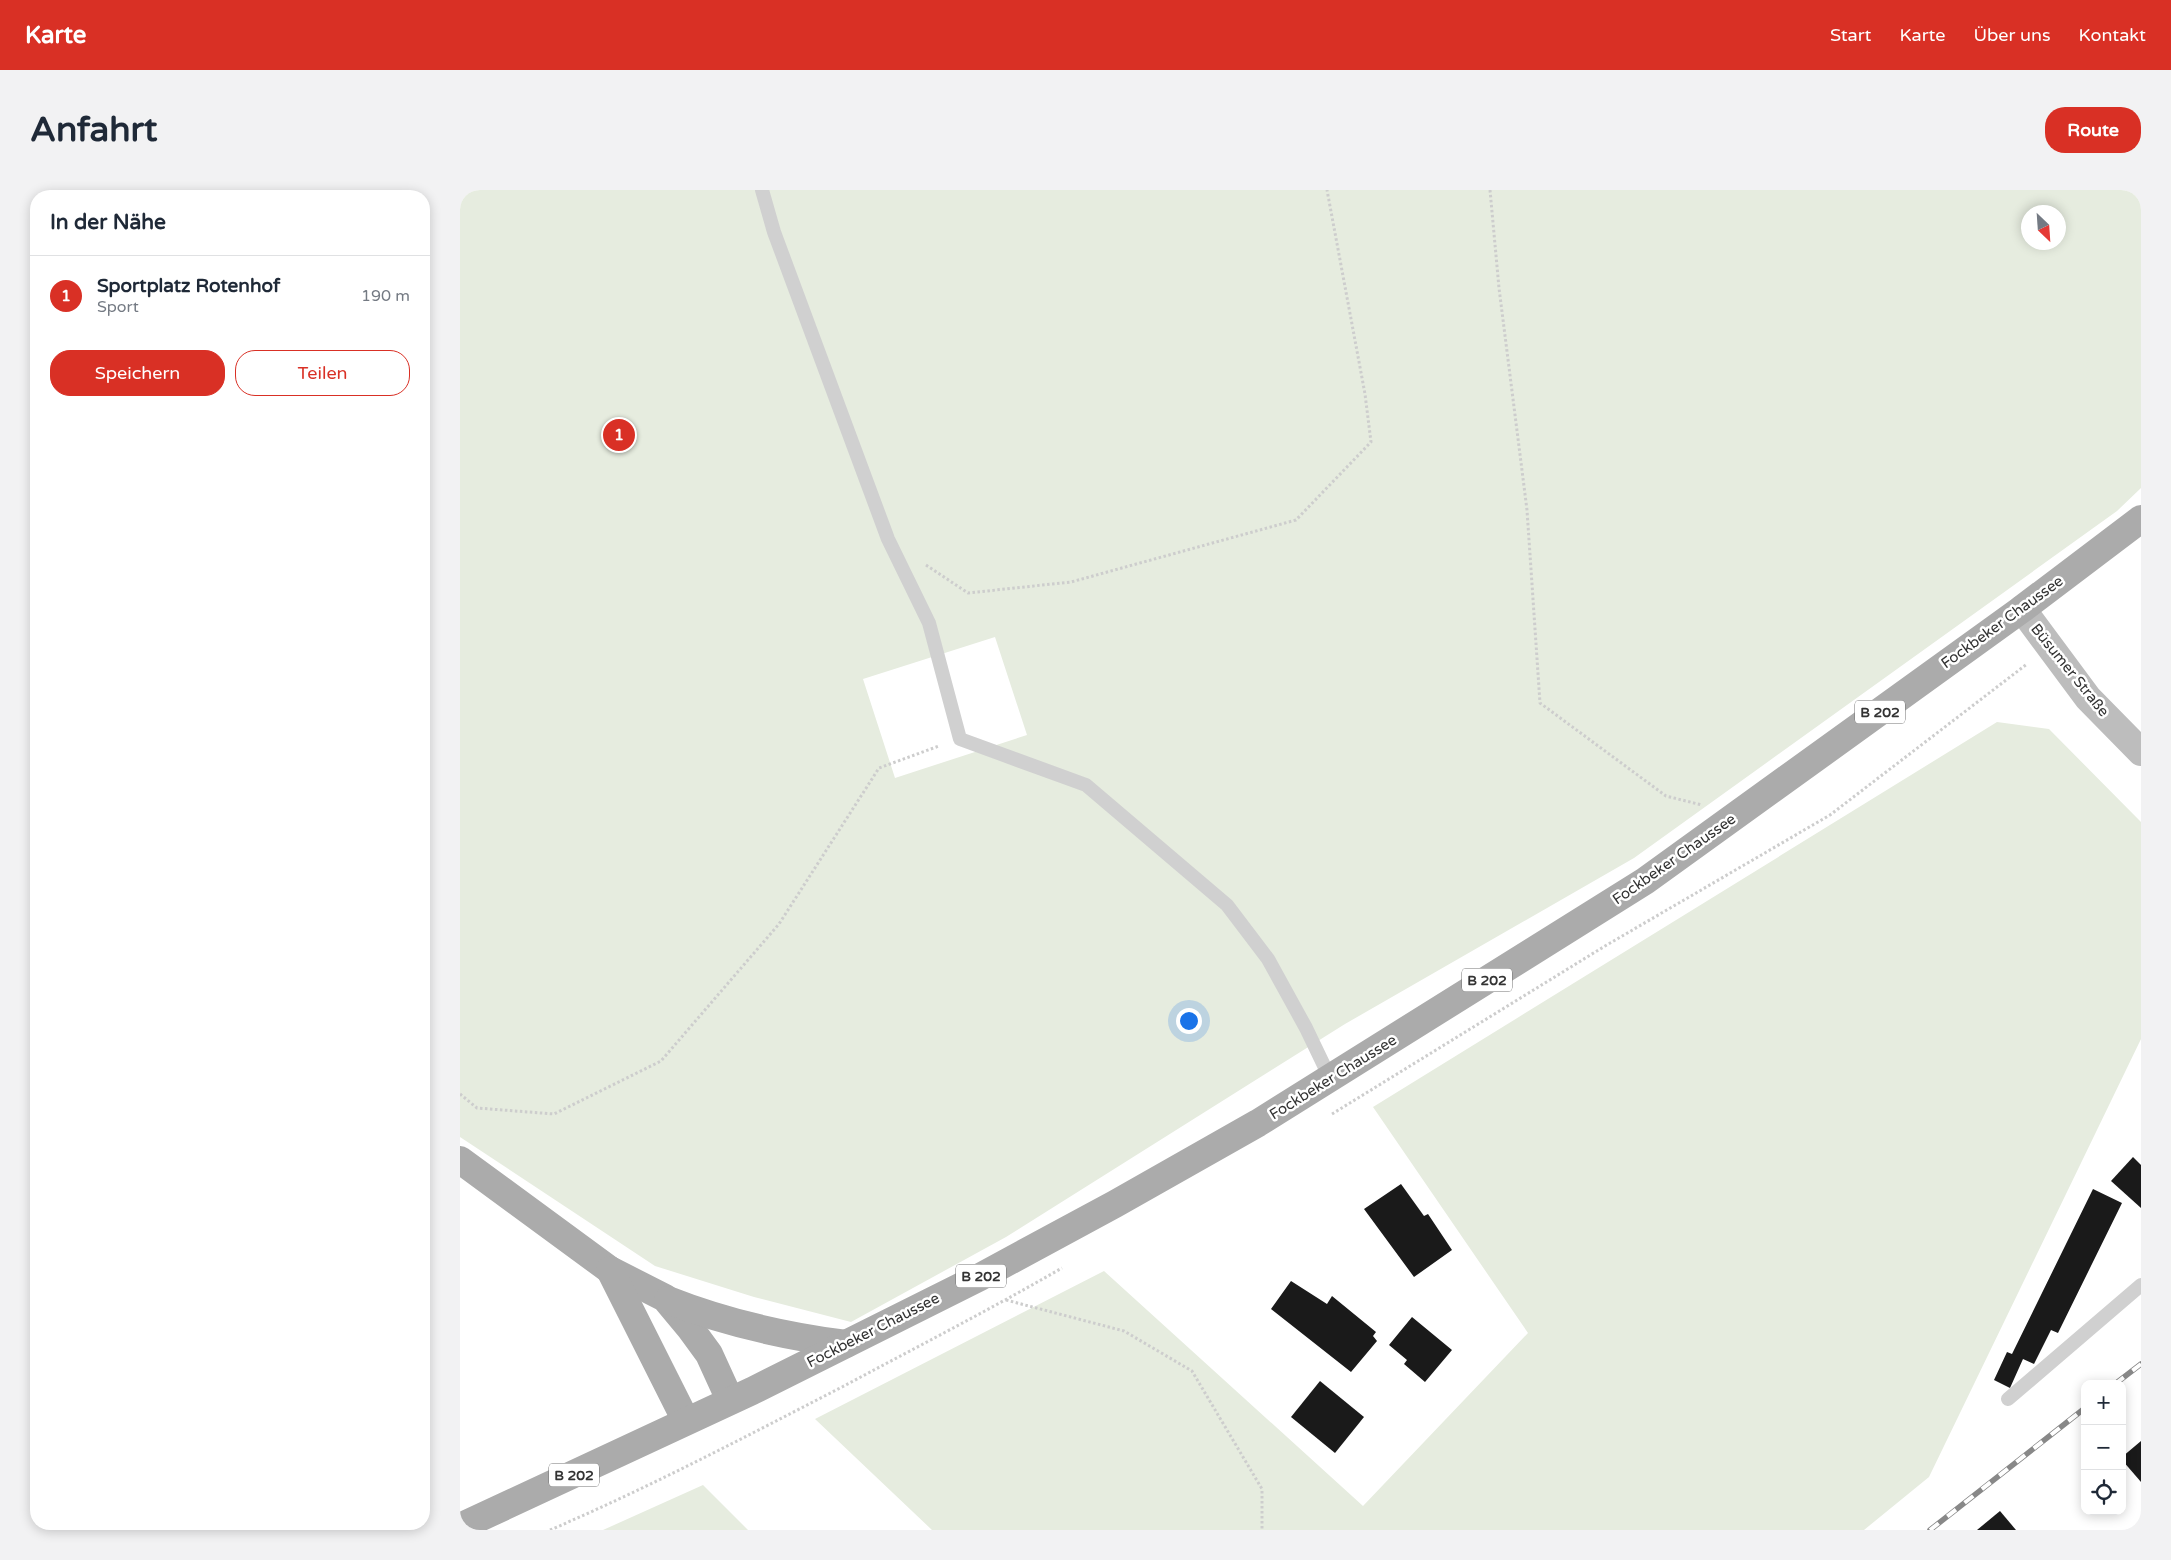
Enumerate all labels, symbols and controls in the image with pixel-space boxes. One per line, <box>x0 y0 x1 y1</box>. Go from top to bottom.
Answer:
text: Karte <box>25 21 86 50</box>
text: Start <box>1830 24 1871 46</box>
text: Karte <box>1899 24 1945 46</box>
text: Über uns <box>1973 24 2051 46</box>
text: Kontakt <box>2079 24 2146 46</box>
button: Route <box>2045 107 2141 153</box>
text: Anfahrt <box>30 109 157 151</box>
north arrow <box>2021 205 2066 250</box>
text: In der Nähe <box>50 210 166 235</box>
text: Sportplatz Rotenhof <box>97 275 280 297</box>
text: 1 <box>61 286 71 306</box>
text: 190 m <box>361 286 410 306</box>
text: Sport <box>97 297 139 317</box>
button: Speichern <box>50 350 225 396</box>
button: Teilen <box>235 350 410 396</box>
pin: 1 <box>603 416 635 454</box>
street label: Fockbeker Chaussee <box>1937 572 2067 672</box>
street label: Büsumer Straße <box>2027 620 2113 720</box>
road number: B 202 <box>1855 701 1905 724</box>
street label: Fockbeker Chaussee <box>1609 810 1739 908</box>
road number: B 202 <box>1462 968 1512 992</box>
your location <box>1176 1008 1202 1034</box>
street label: Fockbeker Chaussee <box>1266 1031 1400 1123</box>
road number: B 202 <box>956 1264 1006 1288</box>
street label: Fockbeker Chaussee <box>804 1289 942 1371</box>
map controls <box>2081 1380 2126 1515</box>
button: + <box>2081 1380 2126 1425</box>
button: − <box>2081 1425 2126 1470</box>
road number: B 202 <box>549 1464 599 1486</box>
button: locate <box>2081 1470 2126 1515</box>

